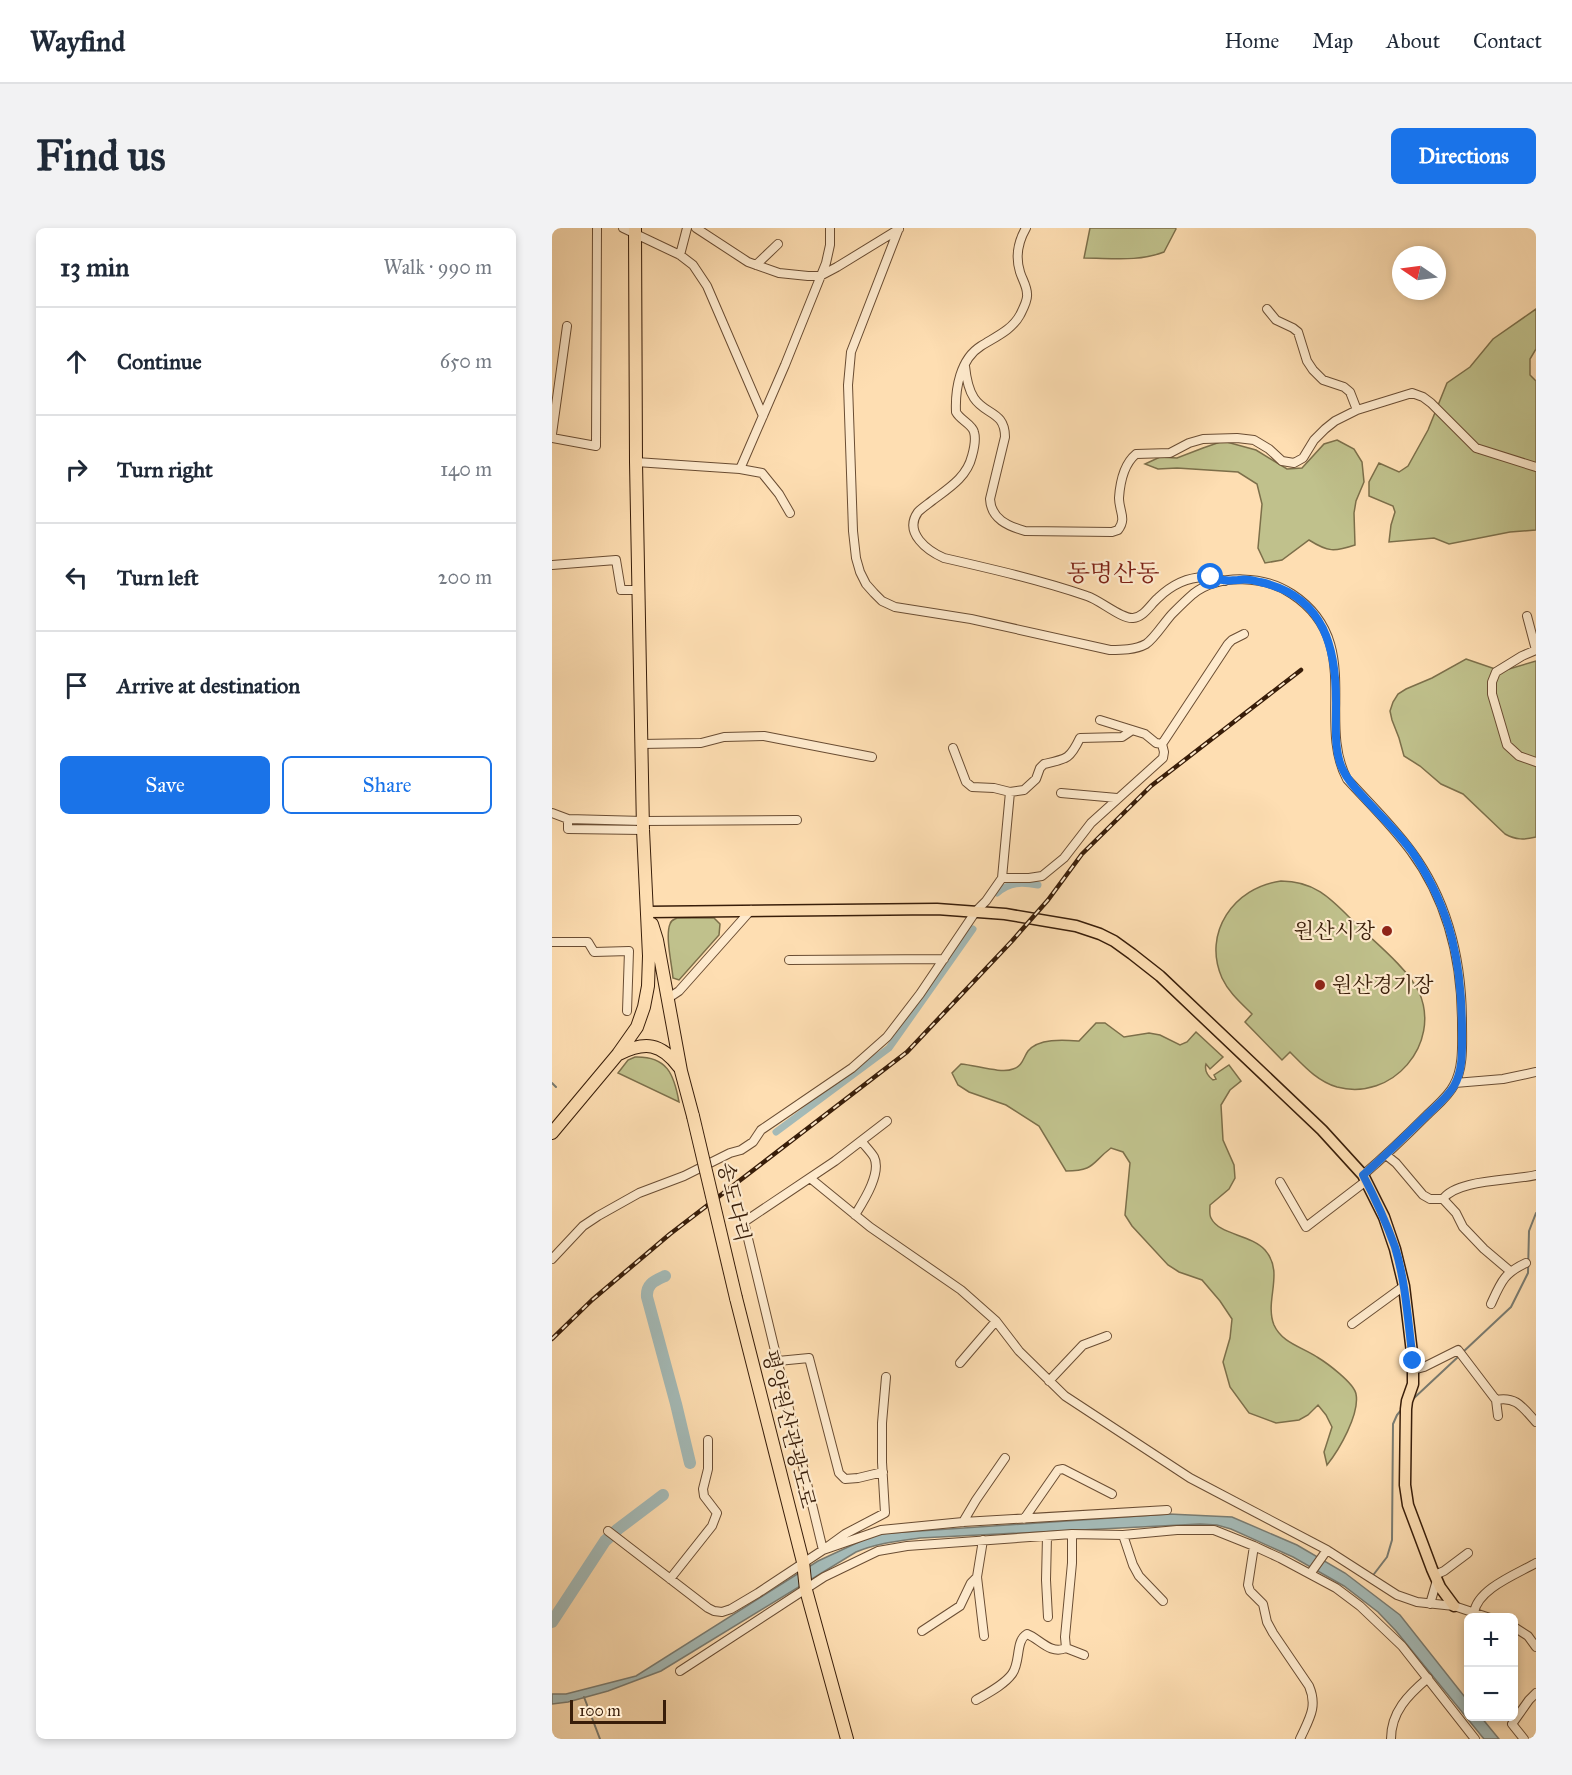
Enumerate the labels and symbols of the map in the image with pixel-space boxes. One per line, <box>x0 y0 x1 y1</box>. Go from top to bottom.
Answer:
north arrow <box>1392 246 1446 300</box>
district label: 동명산동 <box>1067 558 1159 588</box>
route start <box>1197 563 1223 589</box>
place label: 원산시장 <box>1294 918 1376 944</box>
marker: 원산시장 <box>1380 924 1394 938</box>
place label: 원산경기장 <box>1332 972 1434 998</box>
marker: 원산경기장 <box>1313 978 1327 992</box>
street label: 송도다리 <box>712 1160 756 1244</box>
street label: 평양원산관광도로 <box>757 1347 821 1511</box>
route end <box>1399 1347 1425 1373</box>
scale bar <box>570 1697 666 1724</box>

